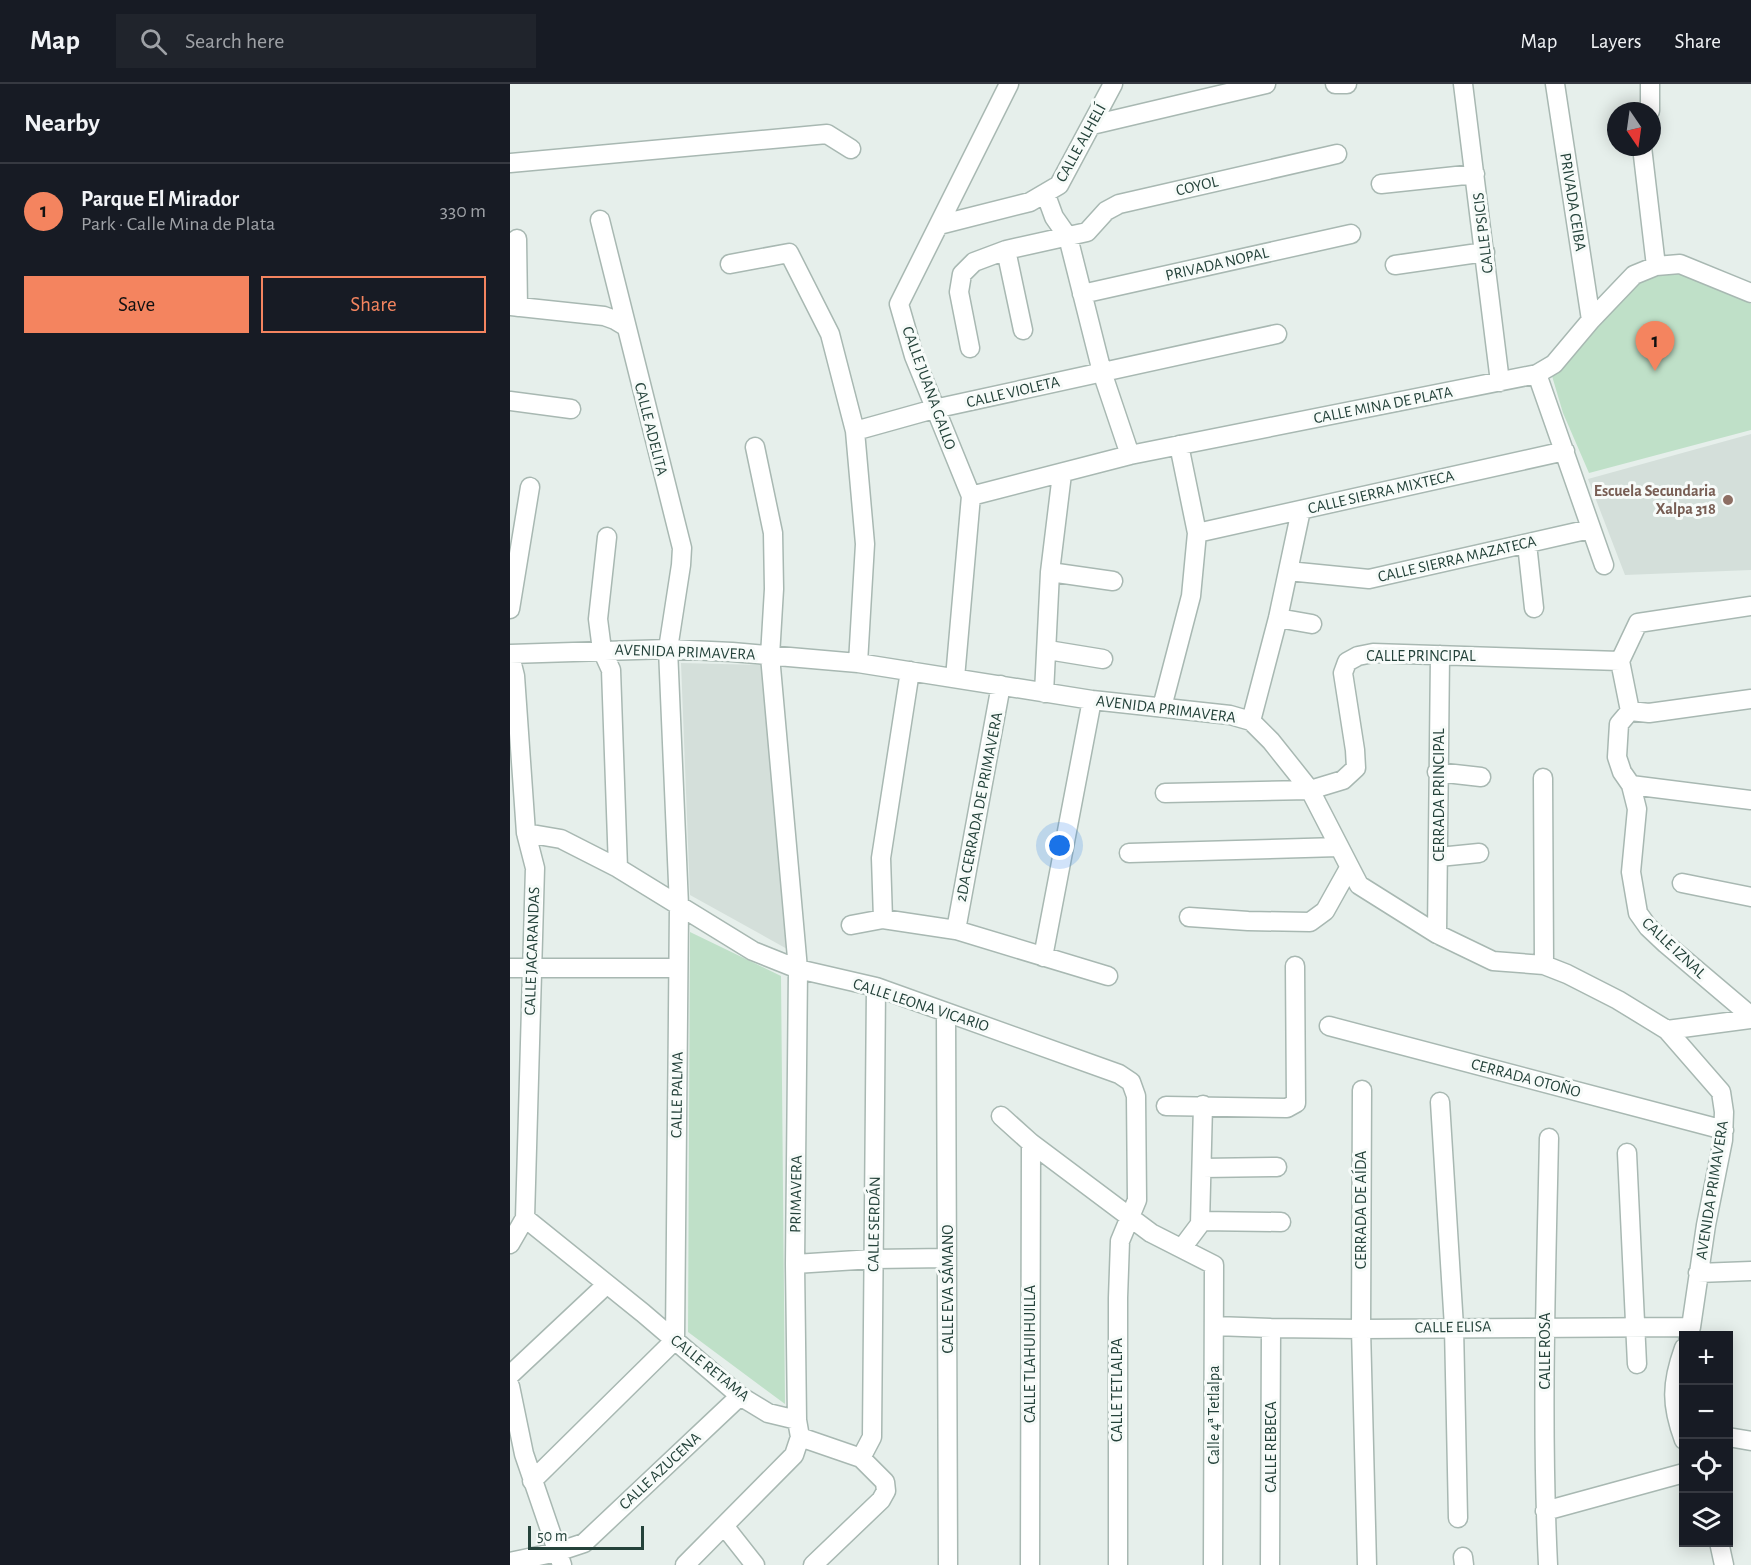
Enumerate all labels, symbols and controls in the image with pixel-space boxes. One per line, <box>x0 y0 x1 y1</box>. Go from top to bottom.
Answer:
search box <box>116 14 536 68</box>
icon: search <box>137 25 170 58</box>
text: Map <box>30 27 80 55</box>
text: Search here <box>185 30 284 52</box>
text: Map <box>1521 31 1557 52</box>
text: Layers <box>1590 31 1641 52</box>
text: Share <box>1674 31 1721 52</box>
street label: CALLE ALHELÍ <box>1051 100 1109 185</box>
north arrow <box>1607 102 1661 156</box>
text: Nearby <box>24 110 100 136</box>
street label: PRIVADA CEIBA <box>1557 152 1589 252</box>
street label: COYOL <box>1174 173 1220 199</box>
text: Parque El Mirador <box>81 188 239 210</box>
street label: CALLE PSICIS <box>1470 192 1496 274</box>
text: 1 <box>40 201 47 221</box>
text: 330 m <box>440 201 486 221</box>
text: Park · Calle Mina de Plata <box>81 214 275 234</box>
street label: PRIVADA NOPAL <box>1164 244 1270 284</box>
button: Save <box>24 276 249 333</box>
button: Share <box>261 276 486 333</box>
pin: 1 <box>1636 322 1674 371</box>
street label: CALLE JUANA GALLO <box>899 324 959 452</box>
street label: CALLE VIOLETA <box>965 374 1061 410</box>
street label: CALLE ADELITA <box>632 381 670 477</box>
street label: CALLE MINA DE PLATA <box>1312 384 1454 426</box>
street label: CALLE SIERRA MIXTECA <box>1306 467 1456 517</box>
place label: Escuela Secundaria Xalpa 318 <box>1594 483 1716 517</box>
marker: Escuela Secundaria Xalpa 318 <box>1721 493 1735 507</box>
street label: CALLE SIERRA MAZATECA <box>1376 533 1538 585</box>
street label: AVENIDA PRIMAVERA <box>614 642 756 662</box>
street label: CALLE PRINCIPAL <box>1366 648 1476 664</box>
street label: AVENIDA PRIMAVERA <box>1095 692 1237 726</box>
street label: 2DA CERRADA DE PRIMAVERA <box>953 711 1005 903</box>
street label: CERRADA PRINCIPAL <box>1431 728 1447 862</box>
your location <box>1045 831 1074 860</box>
street label: CALLE JACARANDAS <box>522 886 542 1016</box>
street label: CALLE IZNAL <box>1639 915 1709 982</box>
street label: CALLE LEONA VICARIO <box>851 975 991 1035</box>
street label: CALLE PALMA <box>668 1052 686 1138</box>
street label: CERRADA OTOÑO <box>1469 1054 1583 1100</box>
street label: AVENIDA PRIMAVERA <box>1693 1119 1731 1261</box>
street label: CERRADA DE AÍDA <box>1351 1151 1369 1269</box>
street label: PRIMAVERA <box>787 1155 805 1233</box>
street label: CALLE SERDÁN <box>863 1176 883 1272</box>
street label: CALLE EVA SÁMANO <box>938 1225 956 1354</box>
street label: CALLE TLAHUIHUILLA <box>1022 1285 1038 1423</box>
street label: CALLE ROSA <box>1537 1313 1553 1389</box>
street label: CALLE ELISA <box>1415 1318 1491 1336</box>
map controls <box>1679 1331 1733 1547</box>
button: + <box>1679 1331 1733 1385</box>
street label: CALLE RETAMA <box>668 1332 752 1404</box>
street label: CALLE TETLALPA <box>1109 1338 1125 1442</box>
street label: Calle 4ª Tetlalpa <box>1206 1365 1222 1465</box>
button: − <box>1679 1385 1733 1439</box>
street label: CALLE REBECA <box>1263 1401 1279 1493</box>
street label: CALLE AZUCENA <box>616 1429 704 1513</box>
button: locate <box>1679 1439 1733 1493</box>
button: layers <box>1679 1493 1733 1547</box>
scale bar <box>528 1523 644 1550</box>
text: 50 m <box>537 1528 568 1544</box>

